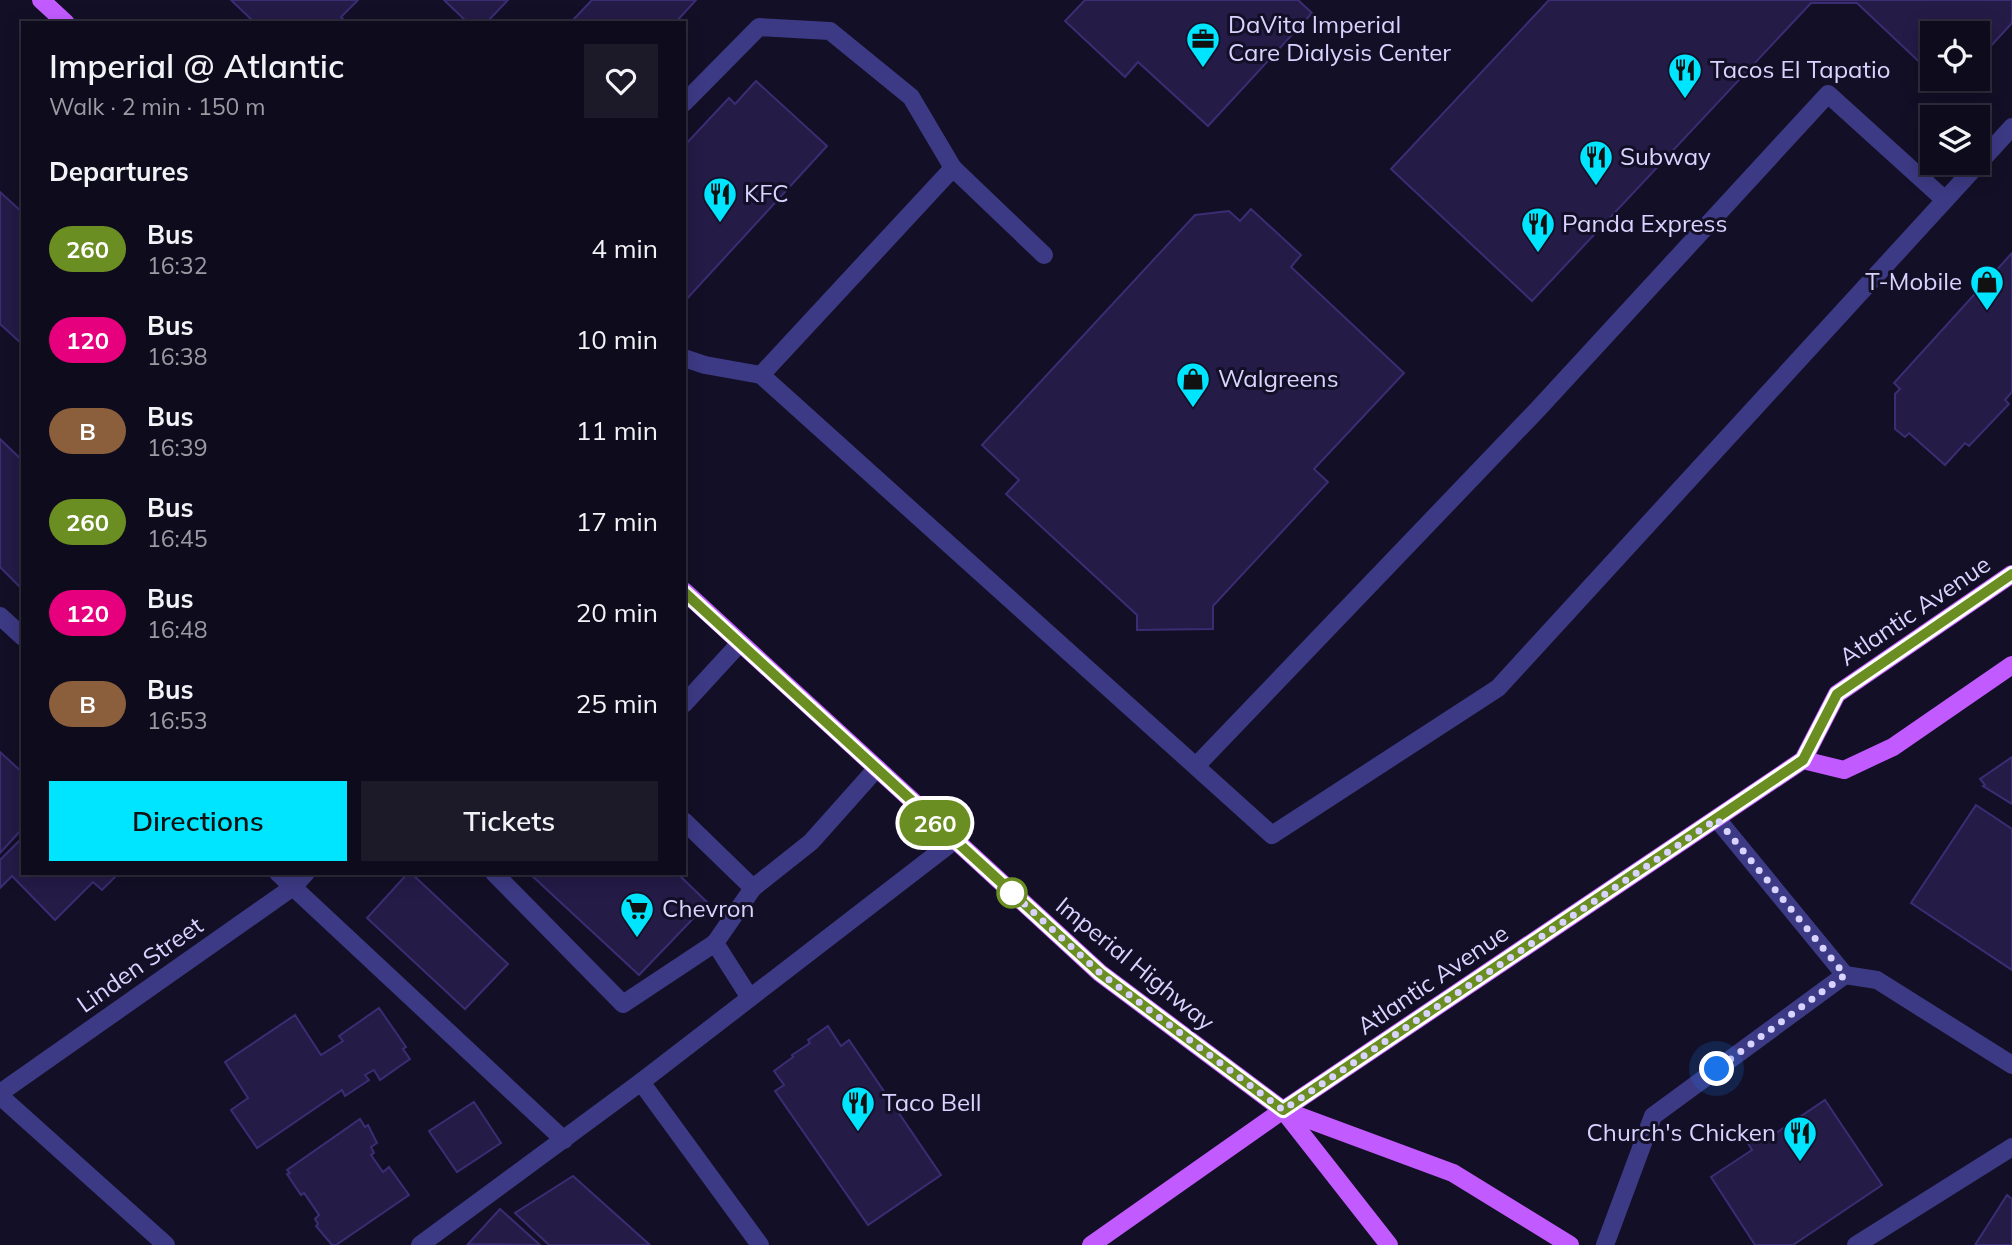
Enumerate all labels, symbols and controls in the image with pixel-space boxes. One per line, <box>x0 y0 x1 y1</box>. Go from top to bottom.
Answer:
place label: DaVita Imperial Care Dialysis Center <box>1228 9 1451 67</box>
office icon: DaVita Imperial Care Dialysis Center <box>1184 20 1222 69</box>
map controls <box>1920 21 1990 175</box>
button: locate <box>1920 21 1990 91</box>
button: heart <box>584 44 658 118</box>
text: Imperial @ Atlantic <box>49 45 344 86</box>
restaurant icon: Tacos El Tapatio <box>1666 51 1704 100</box>
place label: Tacos El Tapatio <box>1710 54 1890 84</box>
text: Walk · 2 min · 150 m <box>49 92 266 121</box>
button: layers <box>1920 105 1990 175</box>
restaurant icon: Subway <box>1577 138 1615 187</box>
place label: Subway <box>1620 141 1711 171</box>
text: Departures <box>49 155 189 188</box>
restaurant icon: KFC <box>701 175 739 224</box>
place label: KFC <box>744 178 789 208</box>
restaurant icon: Panda Express <box>1519 205 1557 254</box>
place label: Panda Express <box>1562 208 1727 238</box>
text: Bus <box>147 218 193 251</box>
text: 4 min <box>591 232 658 265</box>
text: 260 <box>66 234 109 264</box>
text: 16:32 <box>147 251 207 280</box>
shop icon: T-Mobile <box>1968 263 2006 312</box>
place label: T-Mobile <box>1865 266 1962 296</box>
text: Bus <box>147 309 193 342</box>
text: 10 min <box>576 323 658 356</box>
text: 120 <box>66 325 109 355</box>
text: 16:38 <box>147 342 207 371</box>
shop icon: Walgreens <box>1174 360 1212 409</box>
place label: Walgreens <box>1218 363 1339 393</box>
text: Bus <box>147 400 193 433</box>
text: 11 min <box>576 414 658 447</box>
text: B <box>79 416 96 446</box>
text: 16:39 <box>147 433 207 462</box>
text: Bus <box>147 491 193 524</box>
text: 17 min <box>576 505 658 538</box>
text: 260 <box>66 507 109 537</box>
text: 16:45 <box>147 524 207 553</box>
street label: Atlantic Avenue <box>1833 549 1996 672</box>
text: Bus <box>147 582 193 615</box>
text: 20 min <box>576 596 658 629</box>
text: 120 <box>66 598 109 628</box>
text: 16:48 <box>147 615 207 644</box>
text: Bus <box>147 673 193 706</box>
text: 25 min <box>576 687 658 720</box>
text: B <box>79 689 96 719</box>
text: 16:53 <box>147 706 207 735</box>
button: Directions <box>49 781 347 861</box>
button: Tickets <box>361 781 658 861</box>
line badge: 260 <box>895 800 975 846</box>
text: 260 <box>913 808 957 838</box>
unlabelled marker <box>997 878 1027 908</box>
supermarket icon: Chevron <box>618 890 656 939</box>
street label: Imperial Highway <box>1050 890 1221 1037</box>
place label: Chevron <box>662 893 754 923</box>
street label: Linden Street <box>71 910 208 1019</box>
street label: Atlantic Avenue <box>1351 918 1514 1041</box>
your location <box>1699 1051 1734 1086</box>
restaurant icon: Taco Bell <box>839 1084 877 1133</box>
place label: Taco Bell <box>882 1087 981 1117</box>
restaurant icon: Church's Chicken <box>1781 1114 1819 1163</box>
place label: Church's Chicken <box>1586 1117 1776 1147</box>

